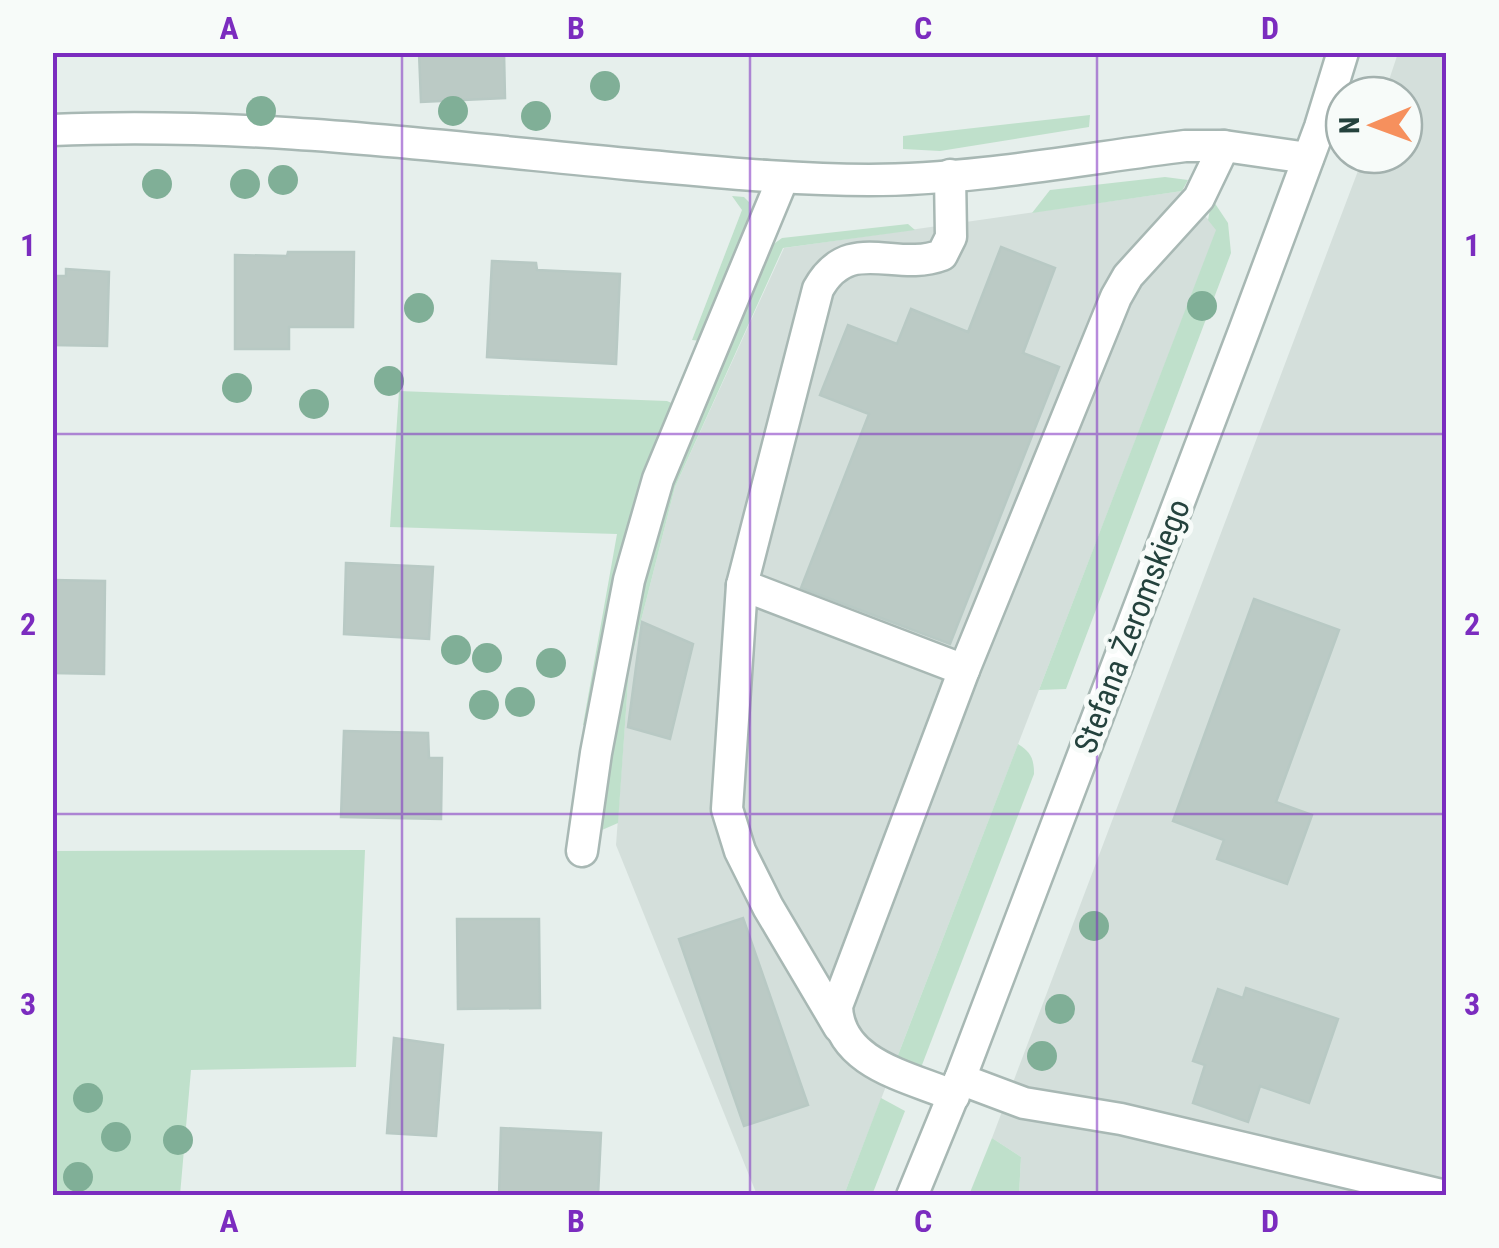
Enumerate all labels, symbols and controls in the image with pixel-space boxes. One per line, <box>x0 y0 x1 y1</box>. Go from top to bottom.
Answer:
text: A <box>219 9 239 47</box>
text: B <box>567 9 585 47</box>
text: C <box>914 9 932 47</box>
text: D <box>1261 9 1279 47</box>
north arrow <box>1324 75 1424 175</box>
text: N <box>1333 117 1366 134</box>
text: 1 <box>20 226 36 264</box>
text: 1 <box>1464 226 1480 264</box>
street label: Stefana Żeromskiego <box>1066 494 1198 758</box>
text: 2 <box>20 605 36 643</box>
text: 2 <box>1464 605 1480 643</box>
text: 3 <box>20 985 36 1023</box>
text: 3 <box>1464 985 1480 1023</box>
text: A <box>219 1202 239 1240</box>
text: B <box>567 1202 585 1240</box>
text: C <box>914 1202 932 1240</box>
text: D <box>1261 1202 1279 1240</box>

